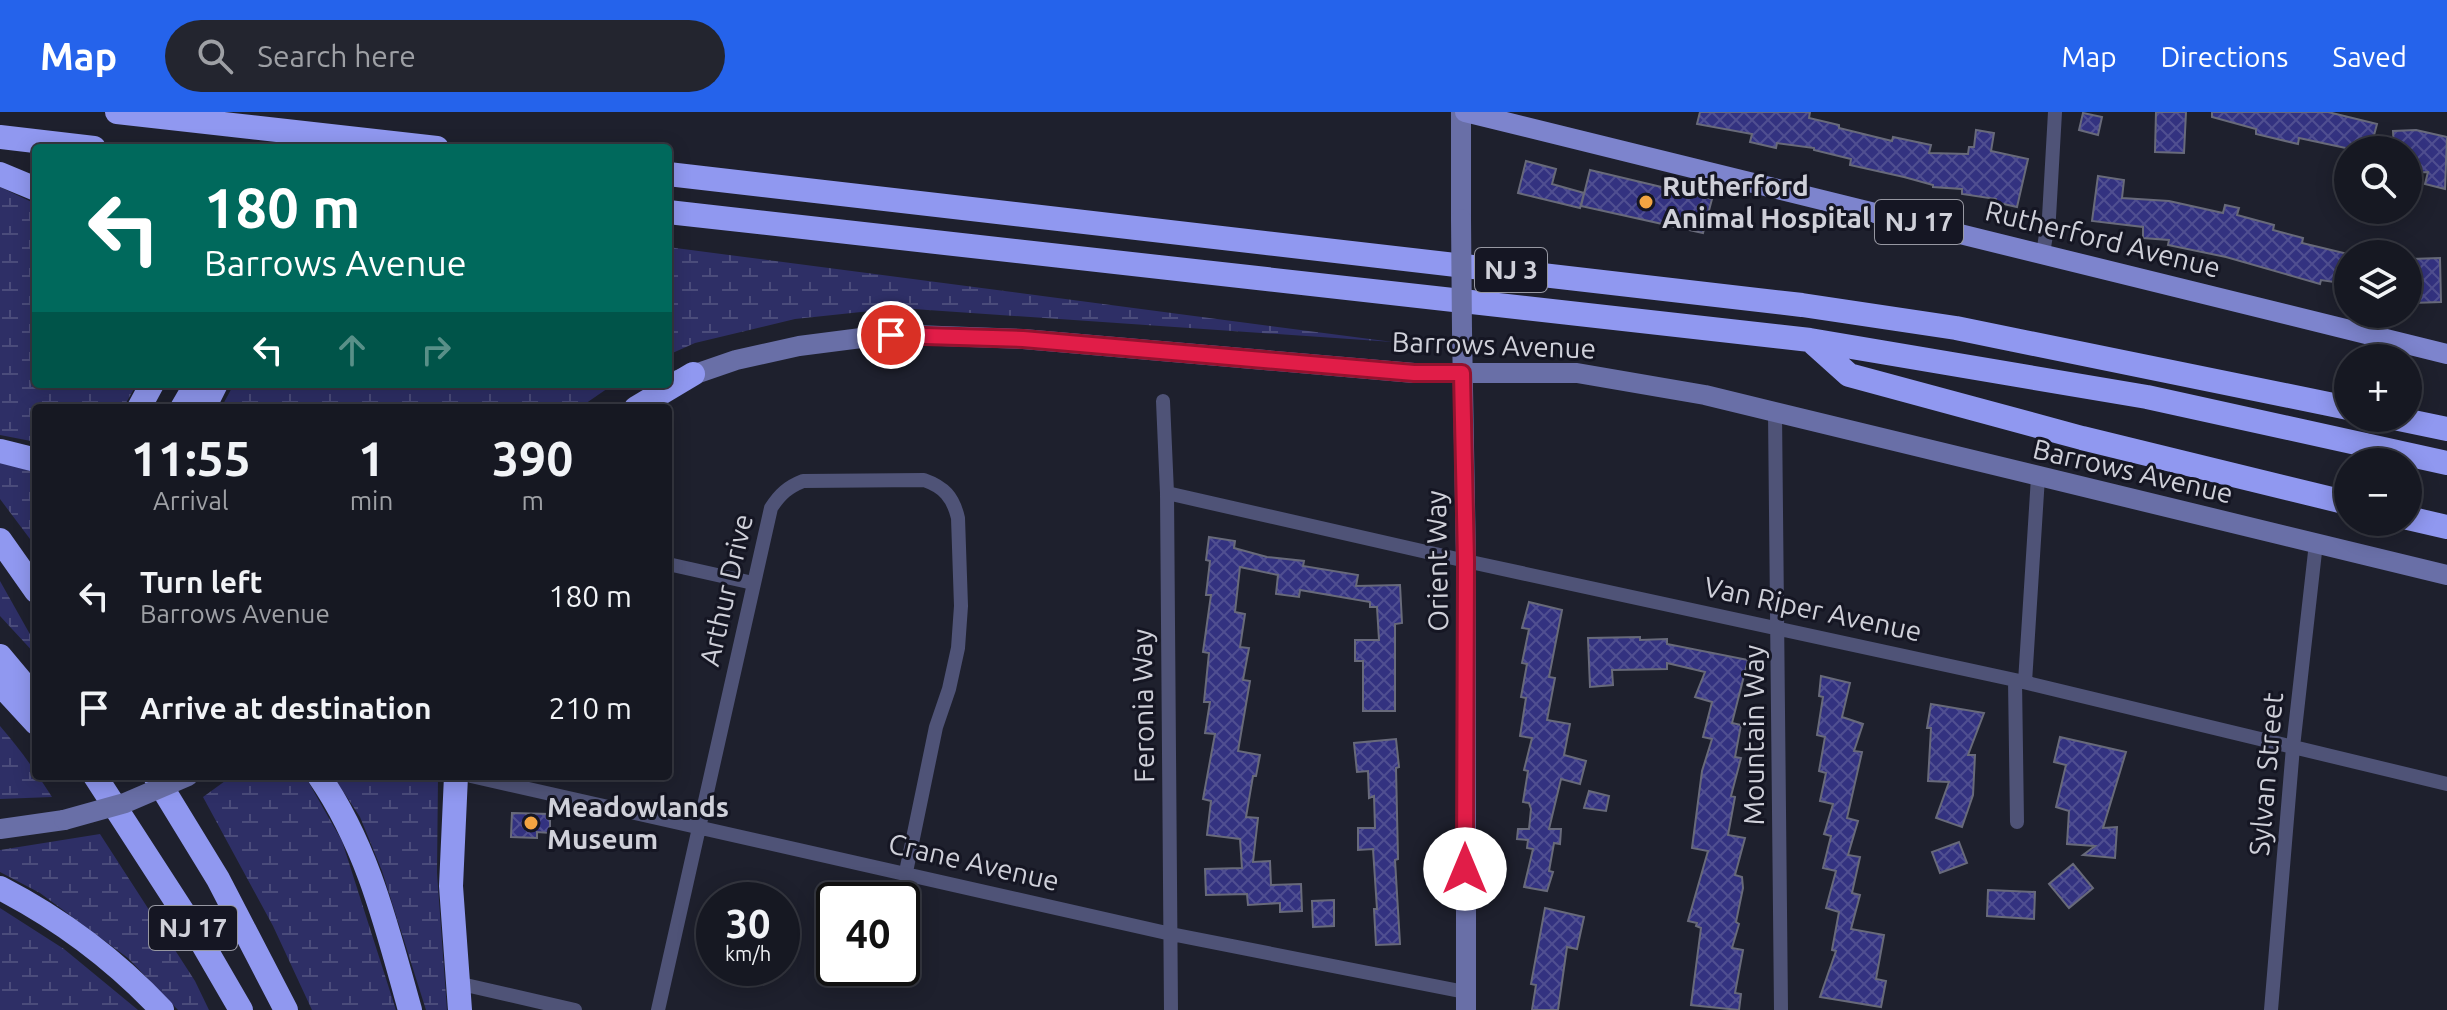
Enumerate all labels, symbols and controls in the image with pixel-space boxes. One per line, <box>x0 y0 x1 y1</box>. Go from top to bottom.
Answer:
search box <box>165 20 725 92</box>
icon: search <box>193 34 237 78</box>
text: Map <box>40 35 117 77</box>
text: Search here <box>257 39 416 73</box>
text: Map <box>2061 41 2117 72</box>
text: Directions <box>2161 41 2288 72</box>
text: Saved <box>2332 41 2407 72</box>
map controls <box>2334 136 2422 536</box>
button: search <box>2334 136 2422 224</box>
place label: Rutherford Animal Hospital <box>1662 170 1871 233</box>
icon: left <box>72 176 176 280</box>
text: 180 m <box>204 176 360 239</box>
marker: Rutherford Animal Hospital <box>1637 193 1655 211</box>
street label: Rutherford Avenue <box>1982 194 2224 283</box>
road number: NJ 17 <box>1875 200 1963 244</box>
button: layers <box>2334 240 2422 328</box>
text: Barrows Avenue <box>204 242 467 283</box>
road number: NJ 3 <box>1475 248 1547 292</box>
pin <box>857 301 925 369</box>
icon: arrive <box>869 313 913 357</box>
street label: Barrows Avenue <box>1391 325 1597 364</box>
icon: left <box>246 328 290 372</box>
icon: ahead <box>330 328 374 372</box>
icon: right <box>414 328 458 372</box>
button: + <box>2334 344 2422 432</box>
text: 11:55 <box>131 431 251 485</box>
text: 1 <box>358 431 385 485</box>
text: 390 <box>492 431 573 485</box>
street label: Barrows Avenue <box>2030 432 2236 509</box>
button: − <box>2334 448 2422 536</box>
text: Arrival <box>153 486 229 515</box>
text: min <box>350 486 393 515</box>
text: m <box>521 486 544 515</box>
street label: Orient Way <box>1420 490 1453 632</box>
street label: Arthur Drive <box>693 511 758 669</box>
text: Turn left <box>140 565 262 599</box>
street label: Van Riper Avenue <box>1702 570 1925 647</box>
icon: left <box>72 574 116 618</box>
text: 180 m <box>548 579 632 613</box>
text: Barrows Avenue <box>140 599 330 628</box>
street label: Feronia Way <box>1126 629 1159 783</box>
street label: Mountain Way <box>1738 645 1769 825</box>
icon: arrive <box>72 686 116 730</box>
text: Arrive at destination <box>140 691 432 725</box>
text: 210 m <box>548 691 632 725</box>
street label: Sylvan Street <box>2243 691 2288 857</box>
place label: Meadowlands Museum <box>547 791 729 854</box>
marker: Meadowlands Museum <box>522 814 540 832</box>
street label: Crane Avenue <box>886 827 1063 896</box>
position arrow <box>1423 827 1507 911</box>
speed limit sign: 40 <box>816 882 920 986</box>
text: 30 <box>725 901 771 946</box>
road number: NJ 17 <box>149 906 237 950</box>
text: km/h <box>725 942 771 965</box>

